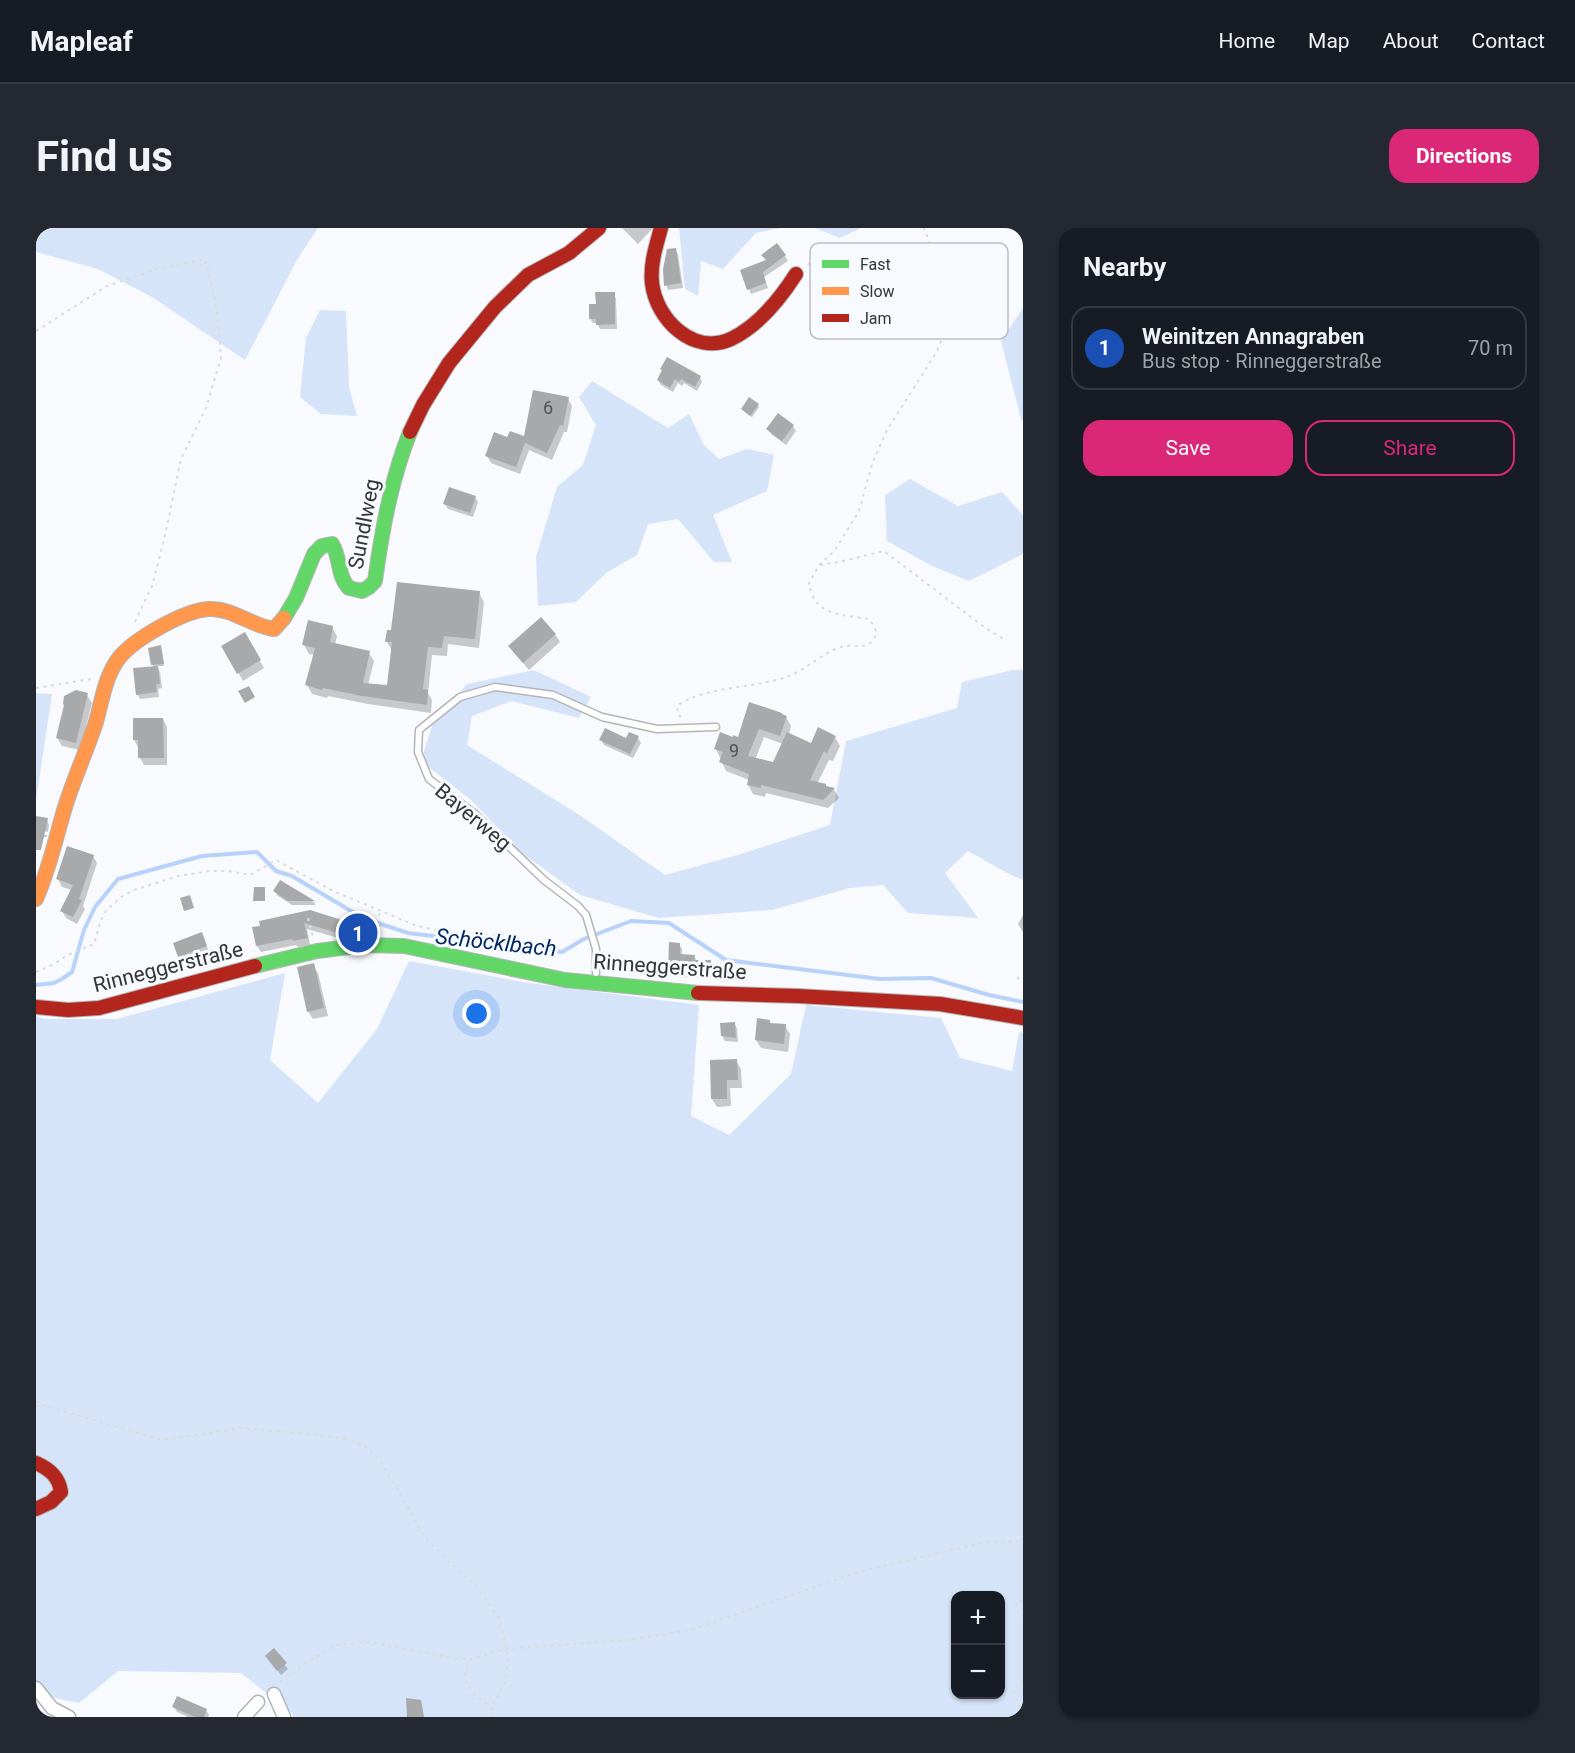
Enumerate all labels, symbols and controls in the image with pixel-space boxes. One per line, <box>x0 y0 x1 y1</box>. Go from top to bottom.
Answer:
text: Mapleaf <box>30 25 133 58</box>
text: Home <box>1219 29 1275 53</box>
text: Map <box>1308 29 1350 53</box>
text: About <box>1383 29 1439 53</box>
text: Contact <box>1472 29 1545 53</box>
button: Directions <box>1389 129 1539 183</box>
text: Find us <box>36 132 173 181</box>
legend <box>810 243 1008 339</box>
text: Nearby <box>1083 252 1166 282</box>
text: Fast <box>860 255 891 274</box>
text: Slow <box>860 282 895 301</box>
text: Jam <box>860 309 892 328</box>
text: Weinitzen Annagraben <box>1142 324 1364 349</box>
text: 1 <box>1099 336 1110 360</box>
text: 70 m <box>1468 336 1513 360</box>
text: Bus stop · Rinneggerstraße <box>1142 349 1382 373</box>
house number: 6 <box>543 397 553 418</box>
button: Save <box>1083 420 1293 476</box>
button: Share <box>1305 420 1515 476</box>
street label: Sundlweg <box>344 477 384 571</box>
house number: 9 <box>729 740 739 761</box>
street label: Bayerweg <box>430 778 516 856</box>
pin: 1 <box>338 910 378 956</box>
water label: Schöcklbach <box>434 924 558 961</box>
street label: Rinneggerstraße <box>91 937 245 997</box>
street label: Rinneggerstraße <box>593 950 747 984</box>
your location <box>462 999 491 1028</box>
map controls <box>951 1591 1005 1699</box>
button: + <box>951 1591 1005 1645</box>
button: − <box>951 1645 1005 1699</box>

